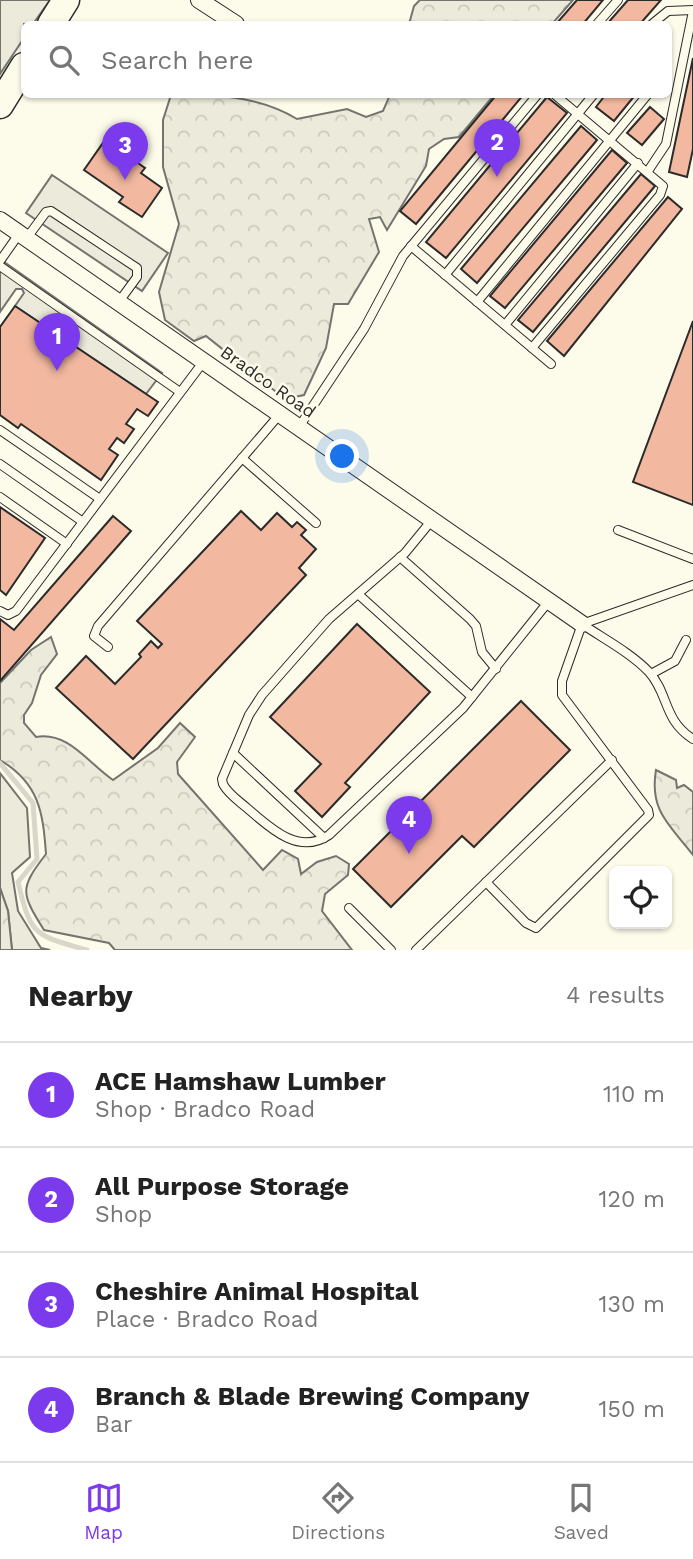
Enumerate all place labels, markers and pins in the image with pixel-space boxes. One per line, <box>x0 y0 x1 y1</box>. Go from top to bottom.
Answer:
pin: 2 <box>474 119 520 177</box>
pin: 3 <box>102 122 148 180</box>
pin: 1 <box>34 313 80 371</box>
pin: 4 <box>386 796 432 854</box>

